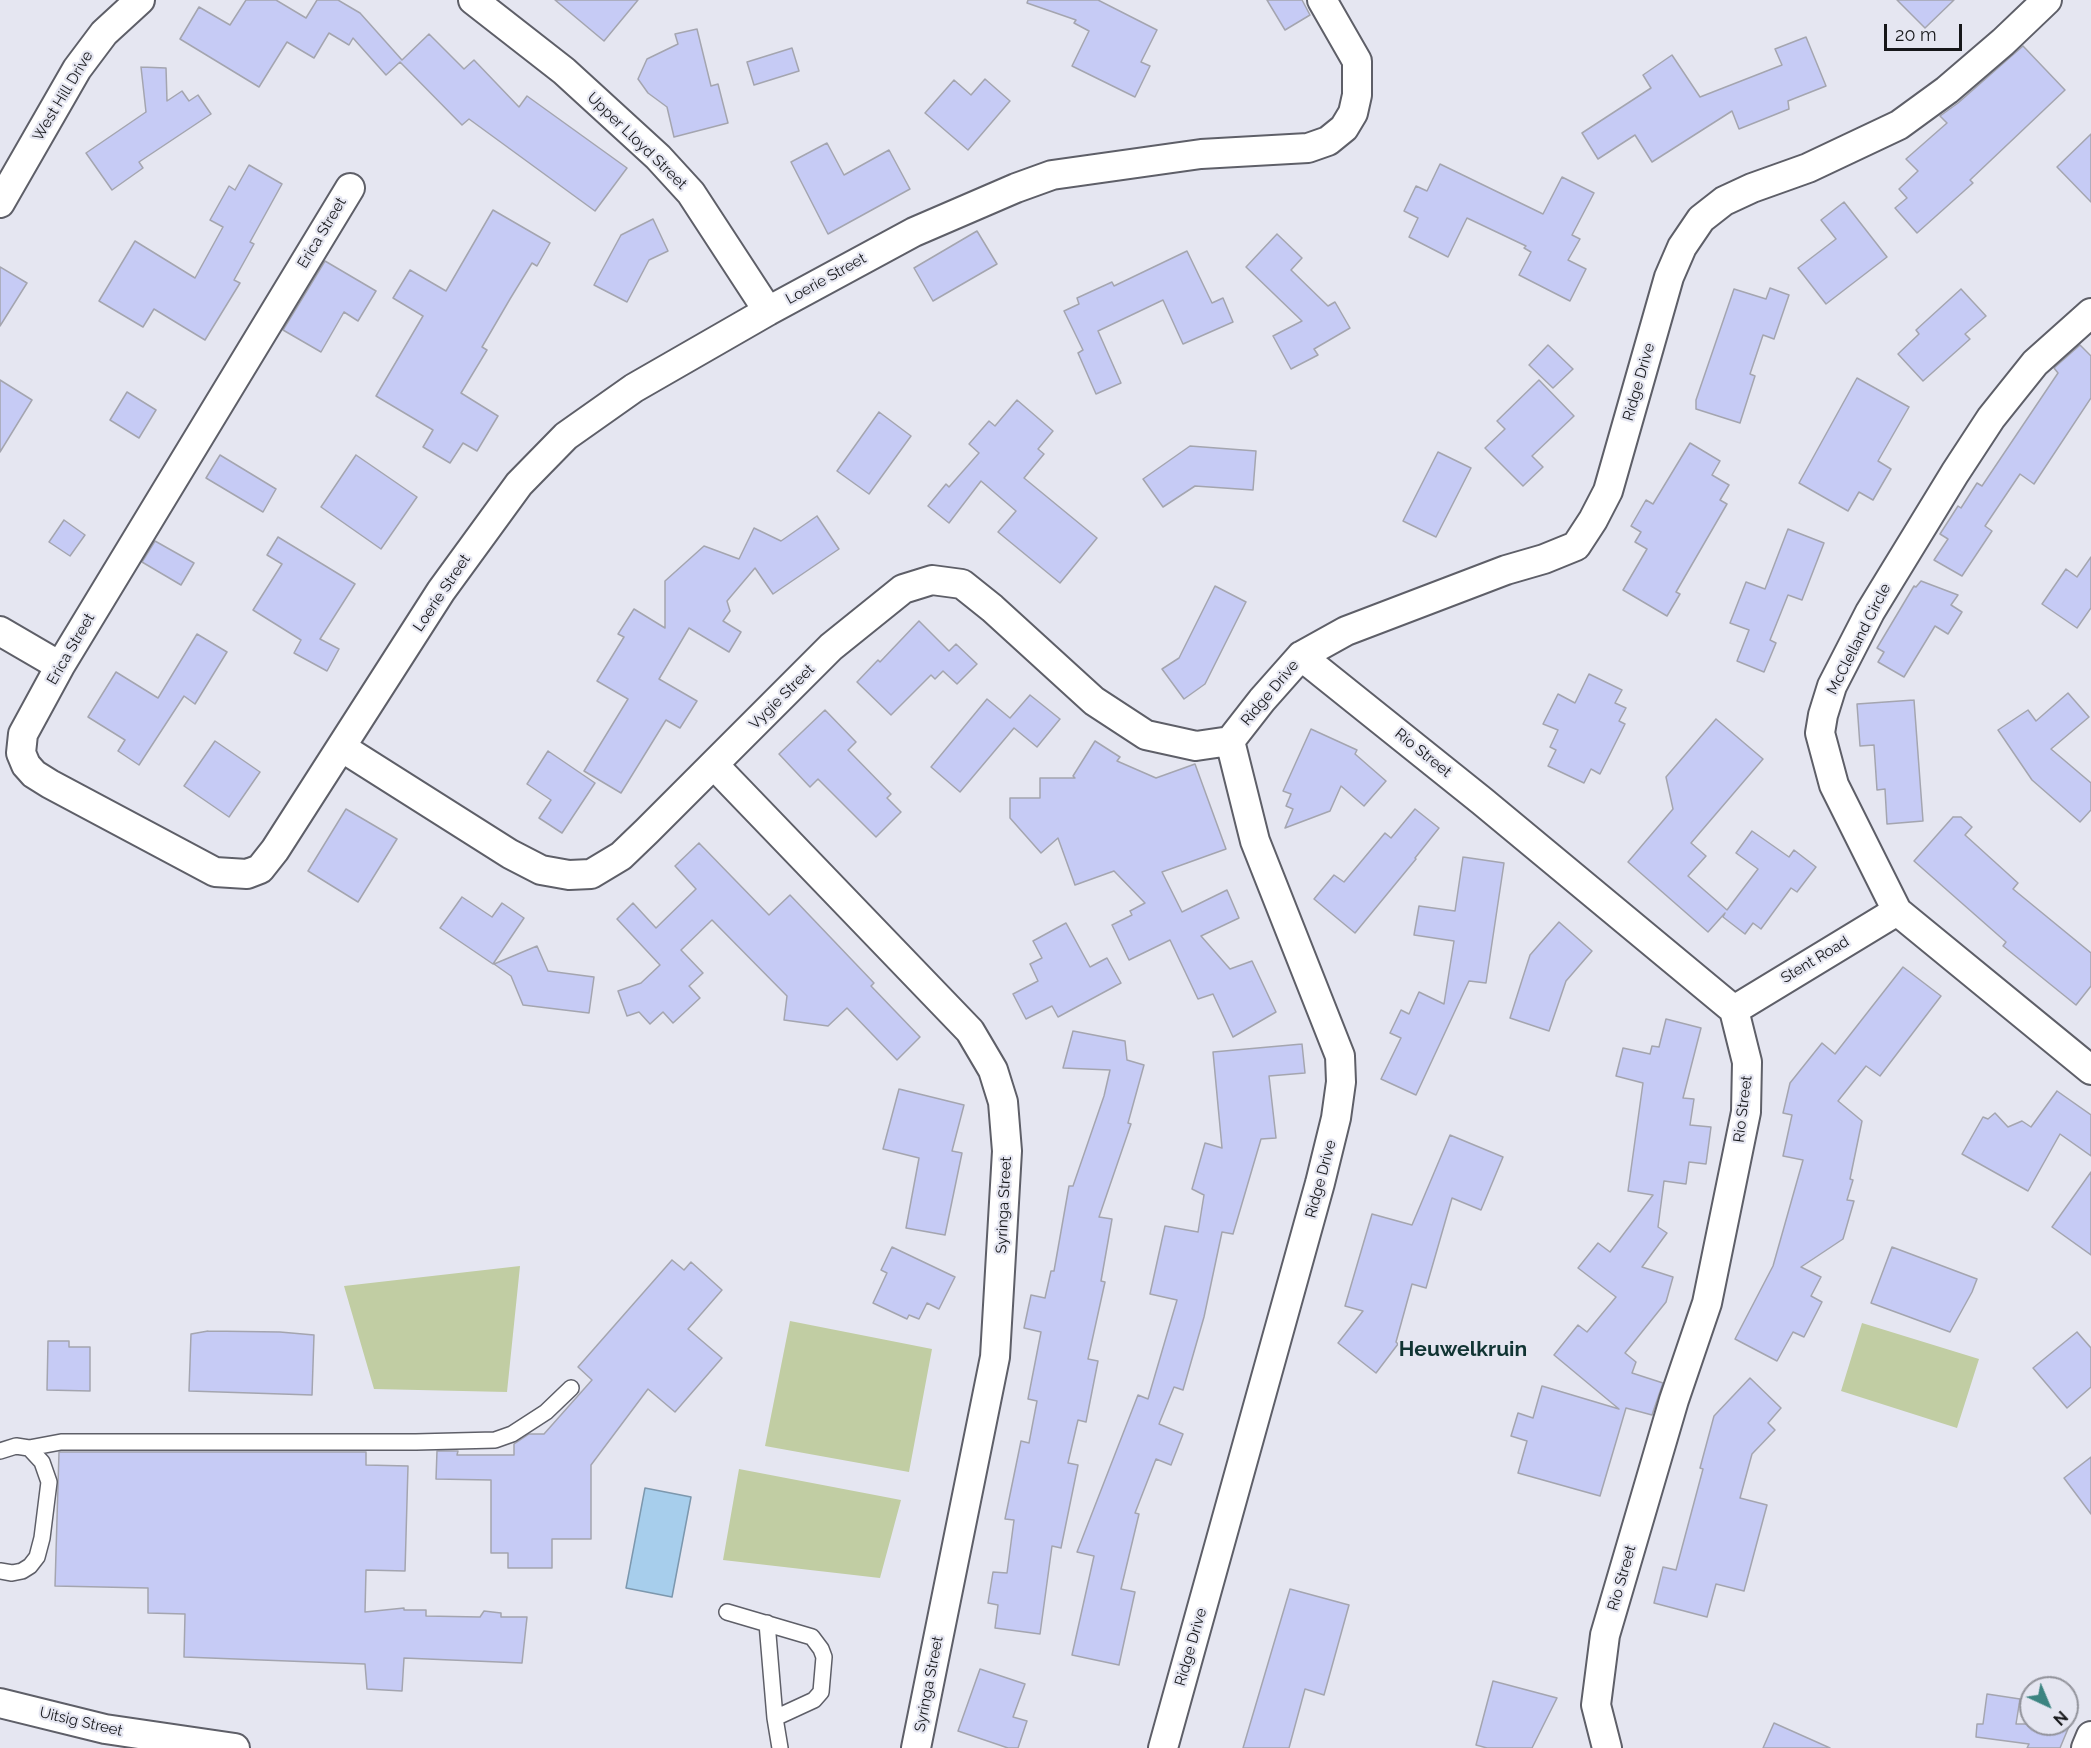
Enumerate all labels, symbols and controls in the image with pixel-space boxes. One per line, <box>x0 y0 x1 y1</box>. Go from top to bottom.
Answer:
scale bar <box>1887 12 1965 50</box>
text: 20 m <box>1895 24 1937 45</box>
street label: West Hill Drive <box>29 48 97 144</box>
street label: Upper Lloyd Street <box>583 89 691 193</box>
street label: Erica Street <box>294 194 350 272</box>
street label: Loerie Street <box>783 250 869 308</box>
street label: Ridge Drive <box>1619 341 1659 423</box>
street label: Loerie Street <box>410 551 474 635</box>
street label: McClelland Circle <box>1823 580 1895 698</box>
street label: Erica Street <box>43 610 99 688</box>
street label: Ridge Drive <box>1237 657 1303 729</box>
street label: Vygie Street <box>746 661 818 733</box>
street label: Rio Street <box>1391 725 1455 781</box>
street label: Stent Road <box>1778 933 1852 987</box>
street label: Rio Street <box>1730 1074 1756 1144</box>
street label: Ridge Drive <box>1302 1138 1340 1220</box>
street label: Syringa Street <box>992 1156 1016 1254</box>
district label: Heuwelkruin <box>1399 1337 1527 1363</box>
street label: Rio Street <box>1604 1543 1640 1613</box>
street label: Ridge Drive <box>1171 1606 1211 1688</box>
street label: Syringa Street <box>911 1635 947 1733</box>
north arrow <box>2019 1676 2079 1736</box>
street label: Uitsig Street <box>38 1704 124 1740</box>
text: N <box>2049 1707 2071 1729</box>

